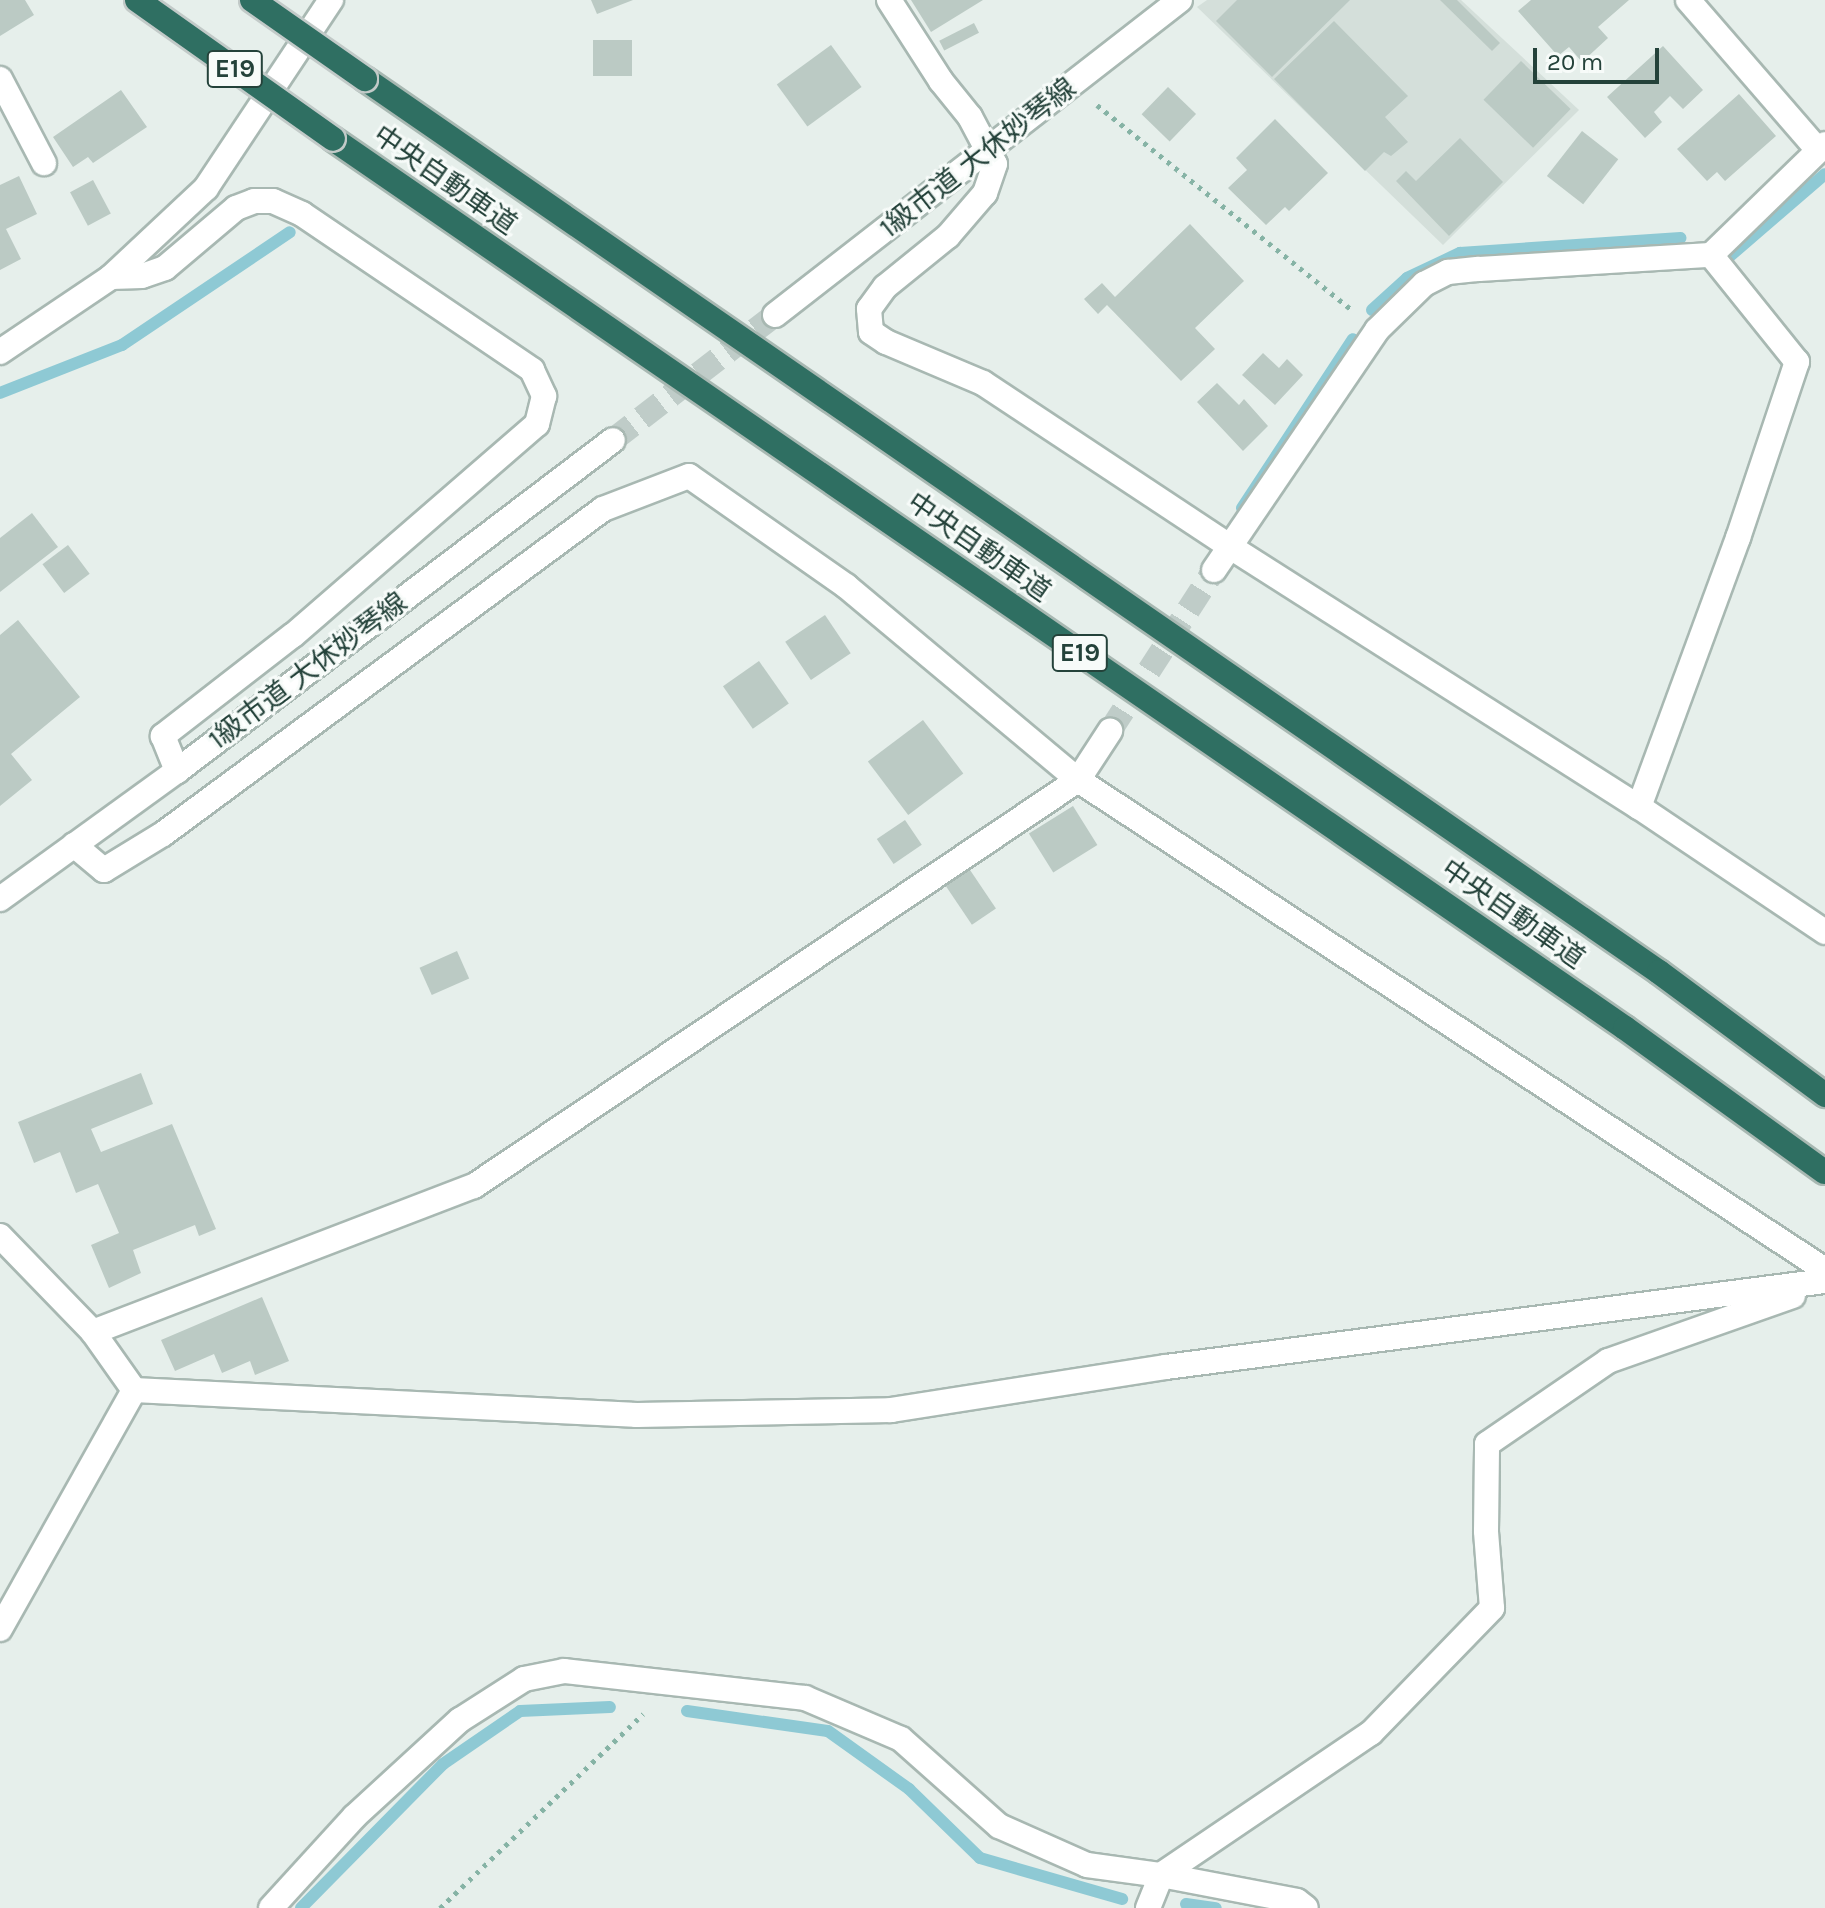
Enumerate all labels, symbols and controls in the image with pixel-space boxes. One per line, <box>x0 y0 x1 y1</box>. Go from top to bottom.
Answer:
scale bar <box>1537 32 1663 82</box>
road number: E19 <box>205 47 265 91</box>
text: 20 m <box>1547 48 1603 76</box>
street label: 1級市道 大休妙琴線 <box>873 71 1083 245</box>
street label: 中央自動車道 <box>367 118 523 242</box>
street label: 中央自動車道 <box>901 485 1057 609</box>
street label: 1級市道 大休妙琴線 <box>202 585 414 757</box>
road number: E19 <box>1050 631 1110 675</box>
street label: 中央自動車道 <box>1435 852 1591 976</box>

